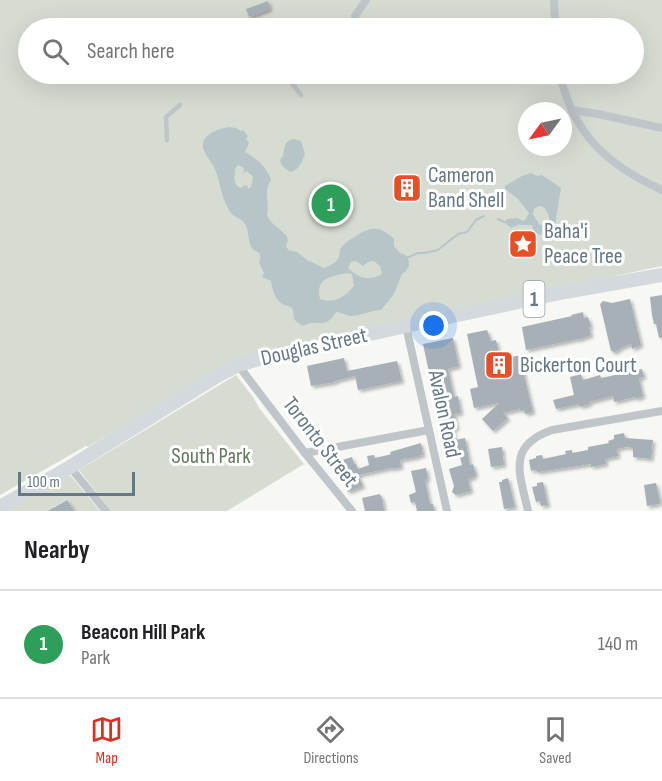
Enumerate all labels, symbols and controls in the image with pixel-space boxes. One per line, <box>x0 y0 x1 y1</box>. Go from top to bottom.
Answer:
search box <box>18 18 644 84</box>
icon: search <box>39 35 72 68</box>
text: Search here <box>87 38 174 65</box>
north arrow <box>518 102 572 156</box>
place label: Cameron Band Shell <box>428 162 504 214</box>
building icon: Cameron Band Shell <box>391 172 423 204</box>
pin: 1 <box>312 182 350 226</box>
place label: Baha'i Peace Tree <box>544 218 623 270</box>
place icon: Baha'i Peace Tree <box>507 228 539 260</box>
road number: 1 <box>524 281 544 317</box>
your location <box>419 311 448 340</box>
street label: Douglas Street <box>258 322 370 372</box>
building icon: Bickerton Court <box>483 349 515 381</box>
place label: Bickerton Court <box>520 352 637 379</box>
street label: Avalon Road <box>421 367 466 460</box>
street label: Toronto Street <box>276 392 364 493</box>
park label: South Park <box>171 443 251 470</box>
scale bar <box>18 469 135 496</box>
text: 100 m <box>27 473 60 492</box>
text: Nearby <box>24 535 90 566</box>
text: Beacon Hill Park <box>81 619 205 646</box>
text: 1 <box>40 632 47 656</box>
text: 140 m <box>598 632 638 656</box>
text: Park <box>81 646 110 670</box>
tab: Map <box>90 713 123 768</box>
tab: Directions <box>303 713 359 768</box>
tab: Saved <box>539 713 572 768</box>

